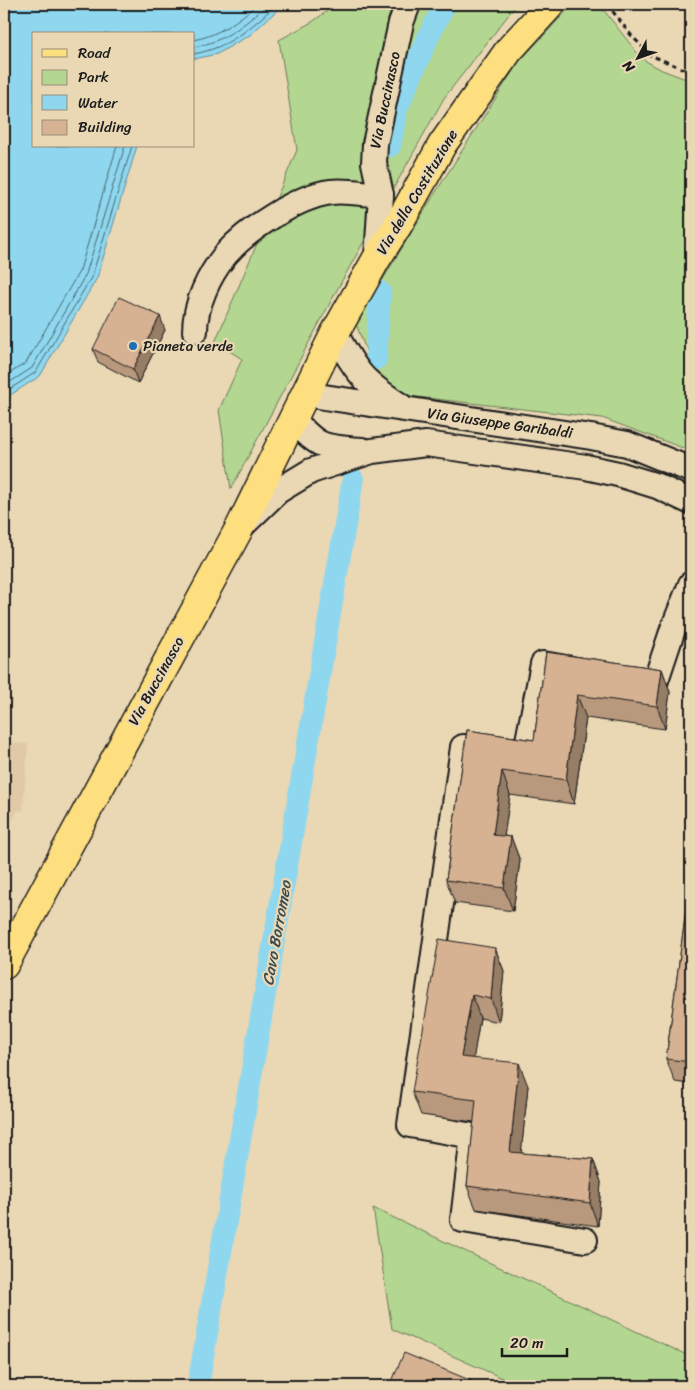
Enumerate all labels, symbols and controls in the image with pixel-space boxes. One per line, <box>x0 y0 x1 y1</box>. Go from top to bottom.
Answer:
legend <box>32 32 195 148</box>
north arrow <box>612 32 662 82</box>
text: Road <box>78 40 111 66</box>
street label: Via Buccinasco <box>362 48 408 151</box>
text: N <box>616 54 642 79</box>
text: Park <box>78 64 109 90</box>
text: Water <box>78 90 118 116</box>
text: Building <box>78 114 132 140</box>
street label: Via della Costituzione <box>369 124 465 260</box>
place label: Pianeta verde <box>143 333 233 359</box>
marker: Pianeta verde <box>127 340 139 352</box>
street label: Via Giuseppe Garibaldi <box>426 400 575 446</box>
street label: Via Buccinasco <box>121 631 192 730</box>
water label: Cavo Borromeo <box>253 878 300 988</box>
scale bar <box>502 1325 568 1357</box>
text: 20 m <box>510 1330 544 1356</box>

